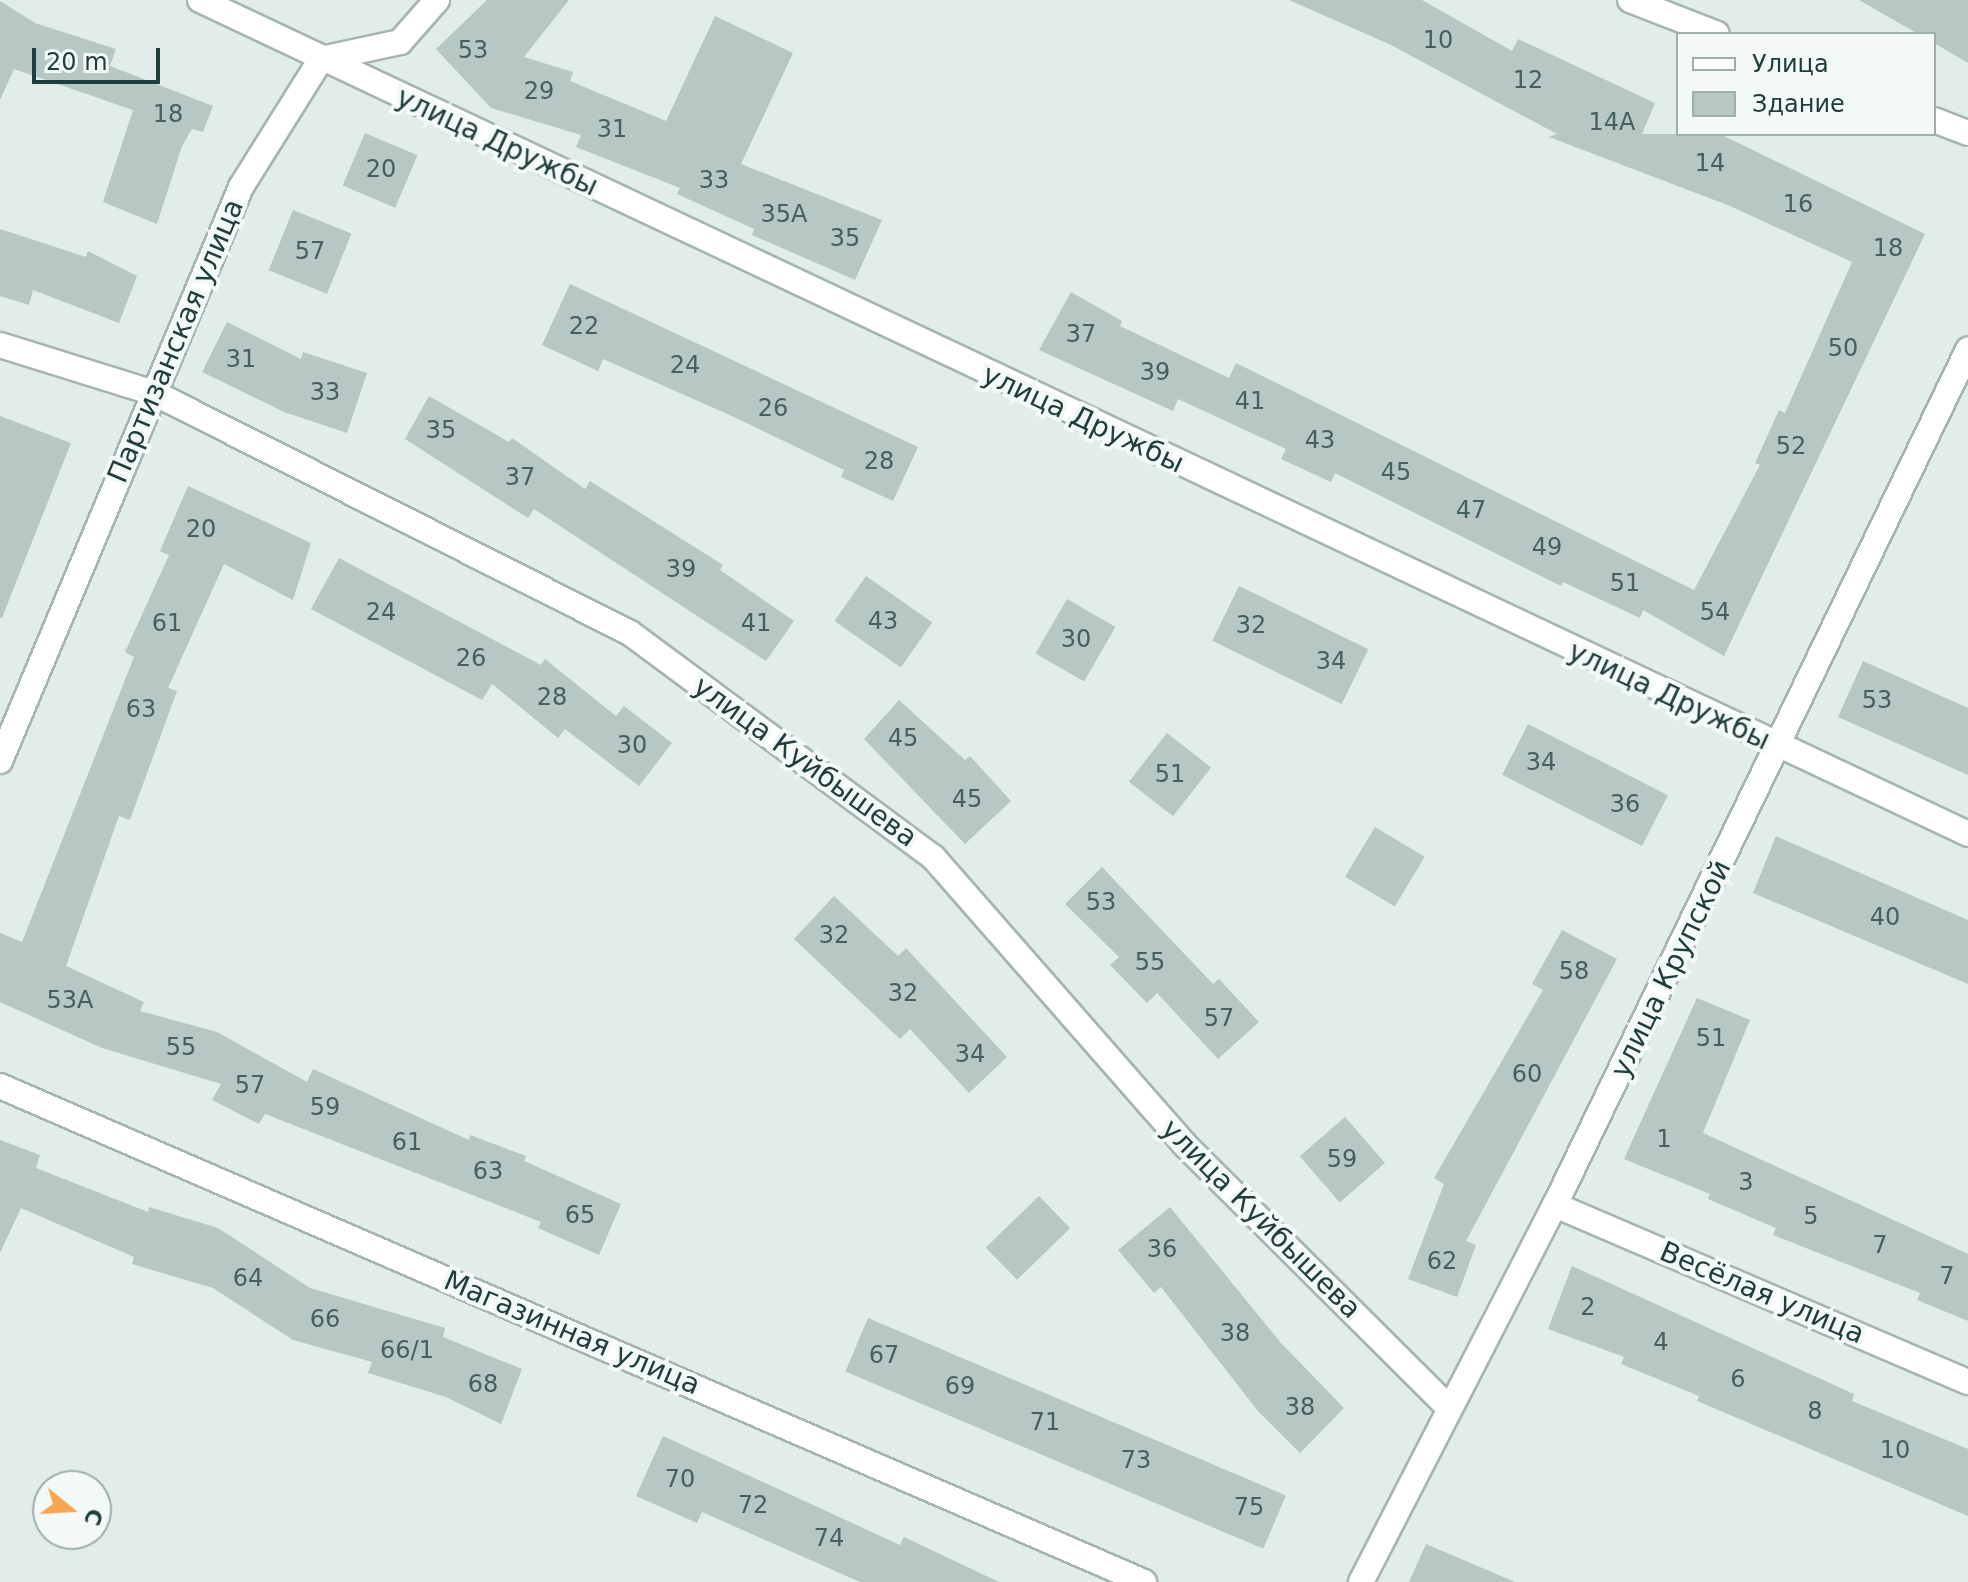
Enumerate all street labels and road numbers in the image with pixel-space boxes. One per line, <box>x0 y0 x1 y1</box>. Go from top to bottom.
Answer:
street label: улица Дружбы <box>391 81 603 203</box>
street label: Партизанская улица <box>101 194 251 488</box>
street label: улица Дружбы <box>977 358 1189 480</box>
street label: улица Дружбы <box>1563 635 1775 757</box>
street label: улица Куйбышева <box>687 670 923 854</box>
street label: улица Крупской <box>1604 855 1738 1083</box>
street label: улица Куйбышева <box>1154 1112 1368 1326</box>
street label: Весёлая улица <box>1655 1235 1869 1351</box>
street label: Магазинная улица <box>439 1264 705 1402</box>

